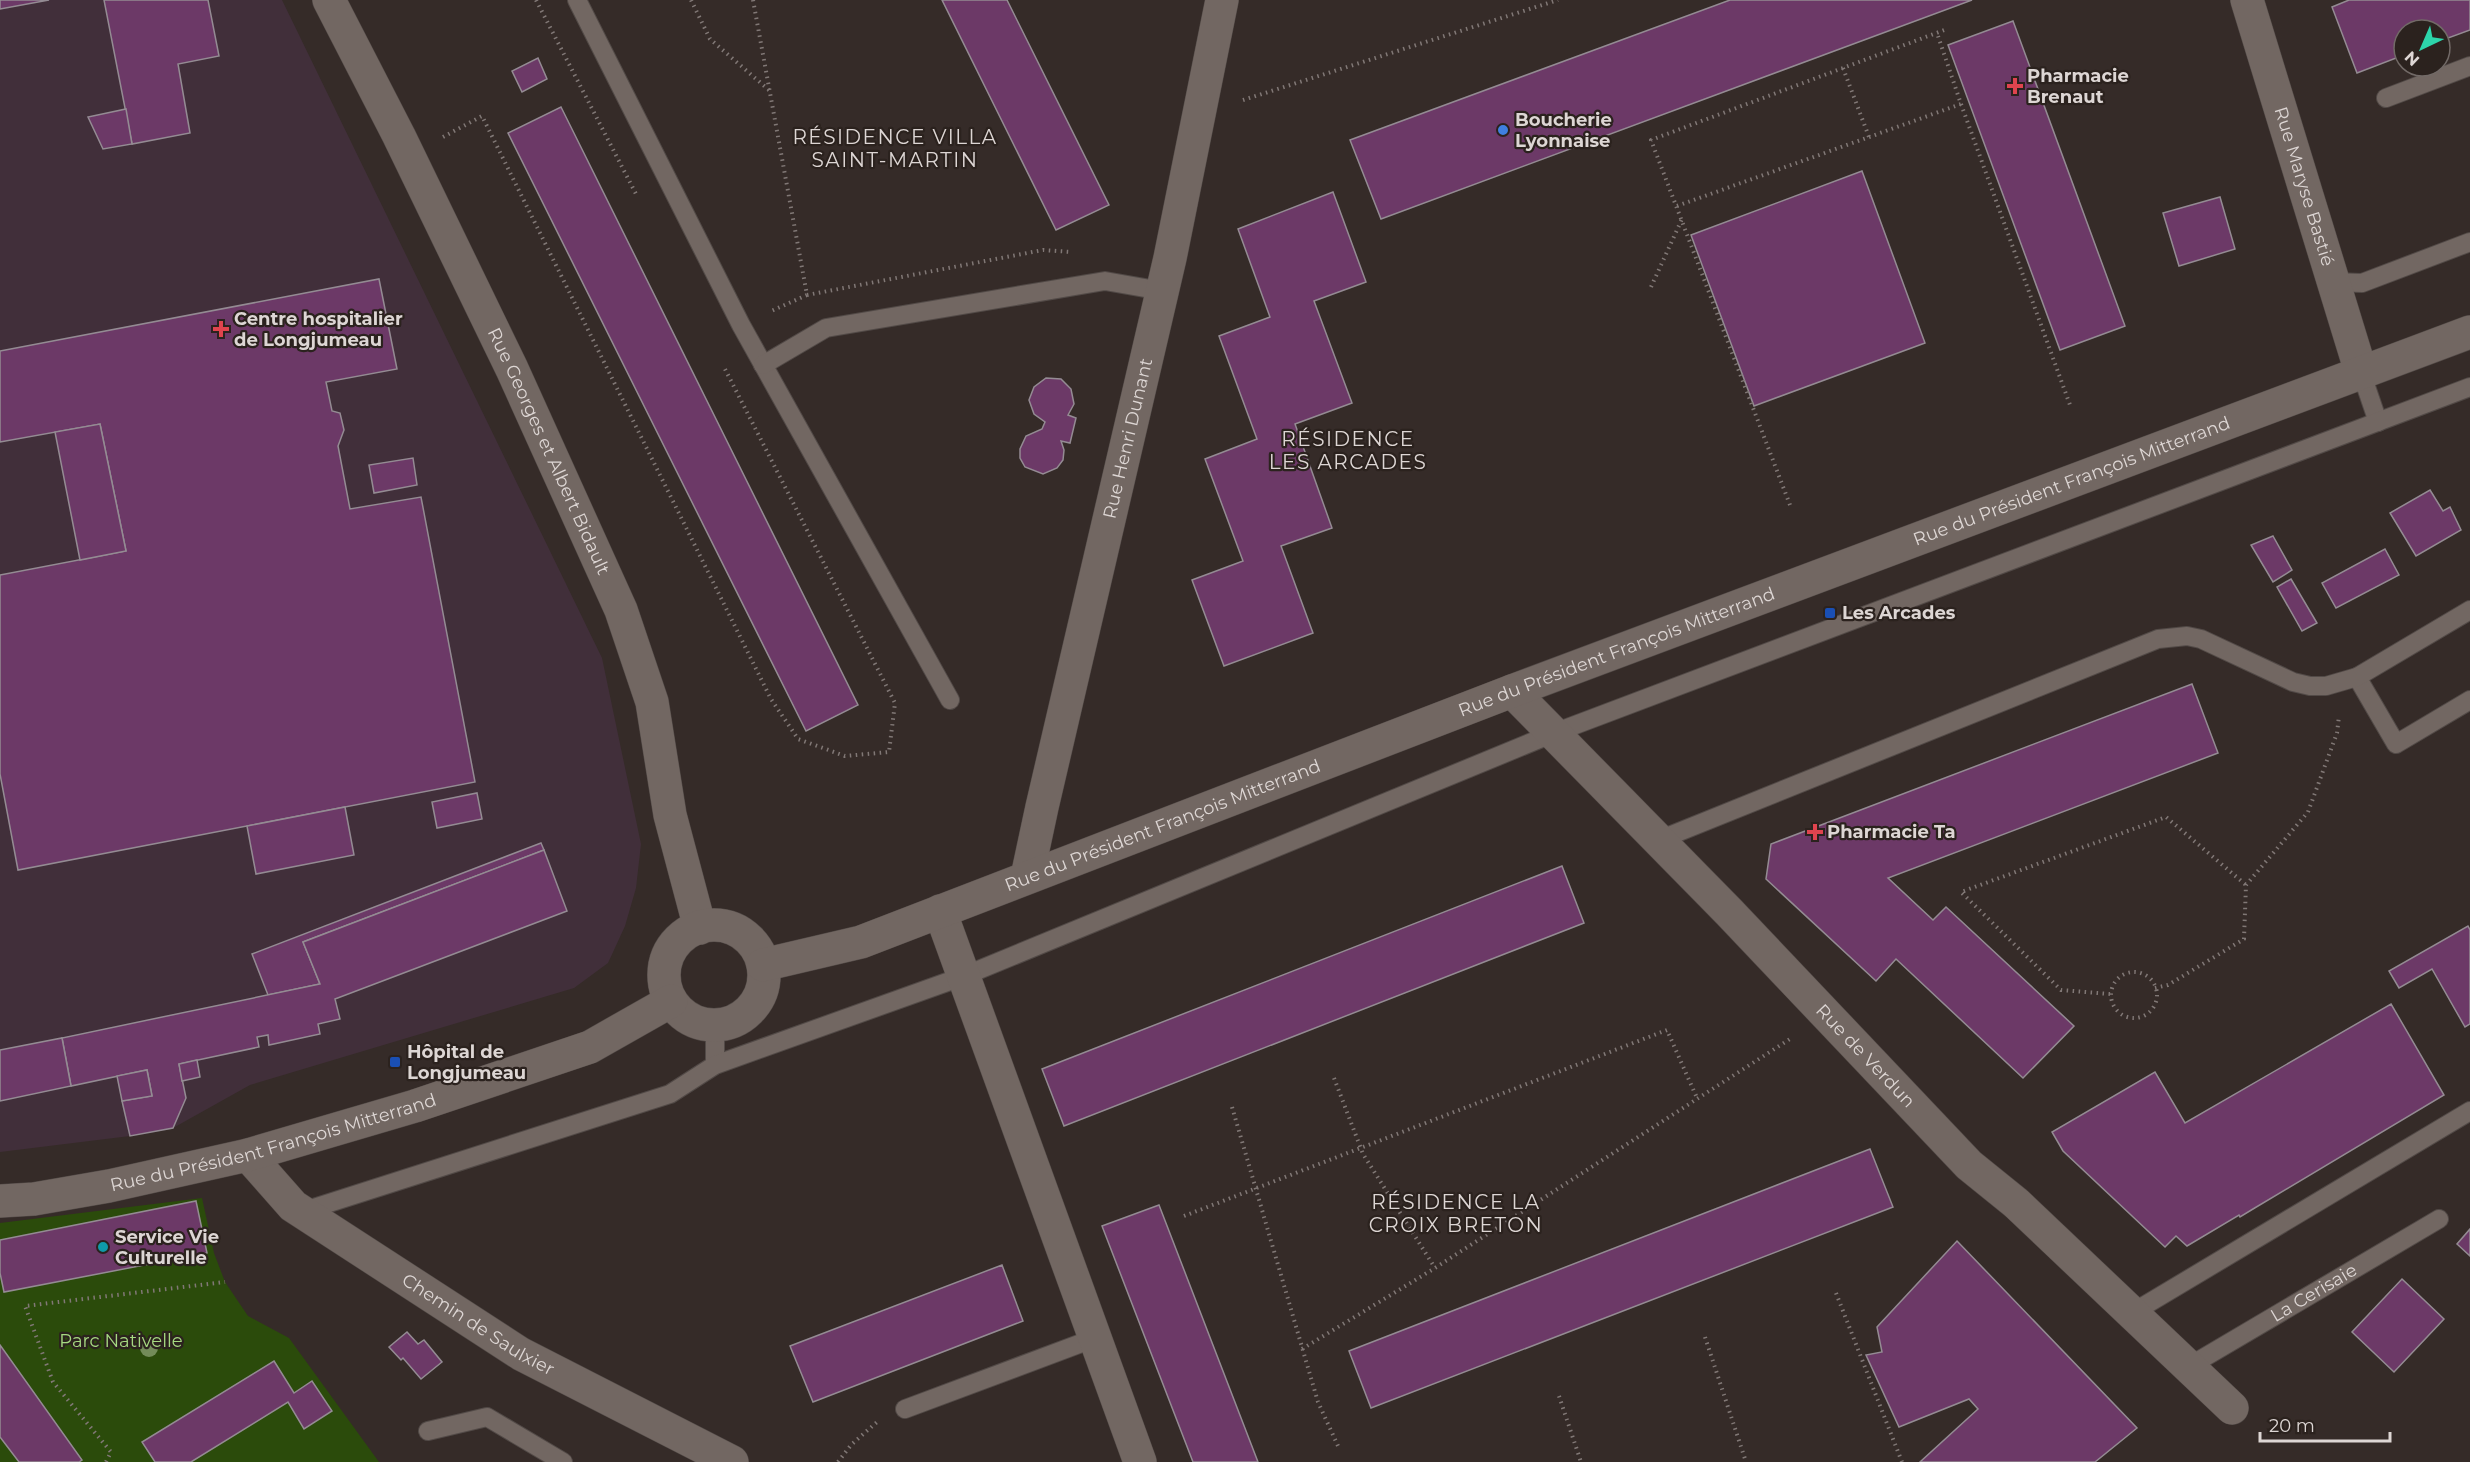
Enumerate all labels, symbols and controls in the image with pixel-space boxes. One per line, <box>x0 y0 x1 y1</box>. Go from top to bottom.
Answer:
north arrow <box>2392 18 2452 78</box>
text: N <box>2401 47 2423 70</box>
place label: Pharmacie Brenaut <box>2027 65 2129 108</box>
marker: Pharmacie Brenaut <box>2008 79 2022 93</box>
street label: Rue Maryse Bastié <box>2269 104 2339 269</box>
place label: Boucherie Lyonnaise <box>1515 109 1612 152</box>
marker: Boucherie Lyonnaise <box>1496 123 1510 137</box>
district label: RÉSIDENCE VILLA SAINT-MARTIN <box>792 125 998 172</box>
place label: Centre hospitalier de Longjumeau <box>234 308 403 351</box>
marker: Centre hospitalier de Longjumeau <box>212 320 230 338</box>
street label: Rue Georges et Albert Bidault <box>483 324 615 578</box>
street label: Rue Henri Dunant <box>1099 356 1157 521</box>
street label: Rue du Président François Mitterrand <box>1910 412 2233 551</box>
district label: RÉSIDENCE LES ARCADES <box>1269 427 1427 474</box>
street label: Rue du Président François Mitterrand <box>1455 582 1778 722</box>
place label: Les Arcades <box>1842 602 1956 624</box>
marker: Les Arcades <box>1823 606 1837 620</box>
street label: Rue du Président François Mitterrand <box>1002 755 1324 897</box>
place label: Pharmacie Ta <box>1827 821 1956 843</box>
marker: Pharmacie Ta <box>1808 825 1822 839</box>
street label: Rue de Verdun <box>1811 999 1920 1112</box>
place label: Hôpital de Longjumeau <box>407 1041 526 1084</box>
marker: Hôpital de Longjumeau <box>388 1055 402 1069</box>
street label: Rue du Président François Mitterrand <box>108 1089 439 1196</box>
district label: RÉSIDENCE LA CROIX BRETON <box>1369 1190 1543 1237</box>
place label: Service Vie Culturelle <box>115 1226 219 1269</box>
marker: Service Vie Culturelle <box>96 1240 110 1254</box>
street label: La Cerisaie <box>2267 1259 2361 1327</box>
street label: Chemin de Saulxier <box>398 1269 558 1380</box>
park label: Parc Nativelle <box>59 1330 183 1352</box>
scale bar <box>2260 1405 2390 1443</box>
text: 20 m <box>2269 1415 2315 1437</box>

